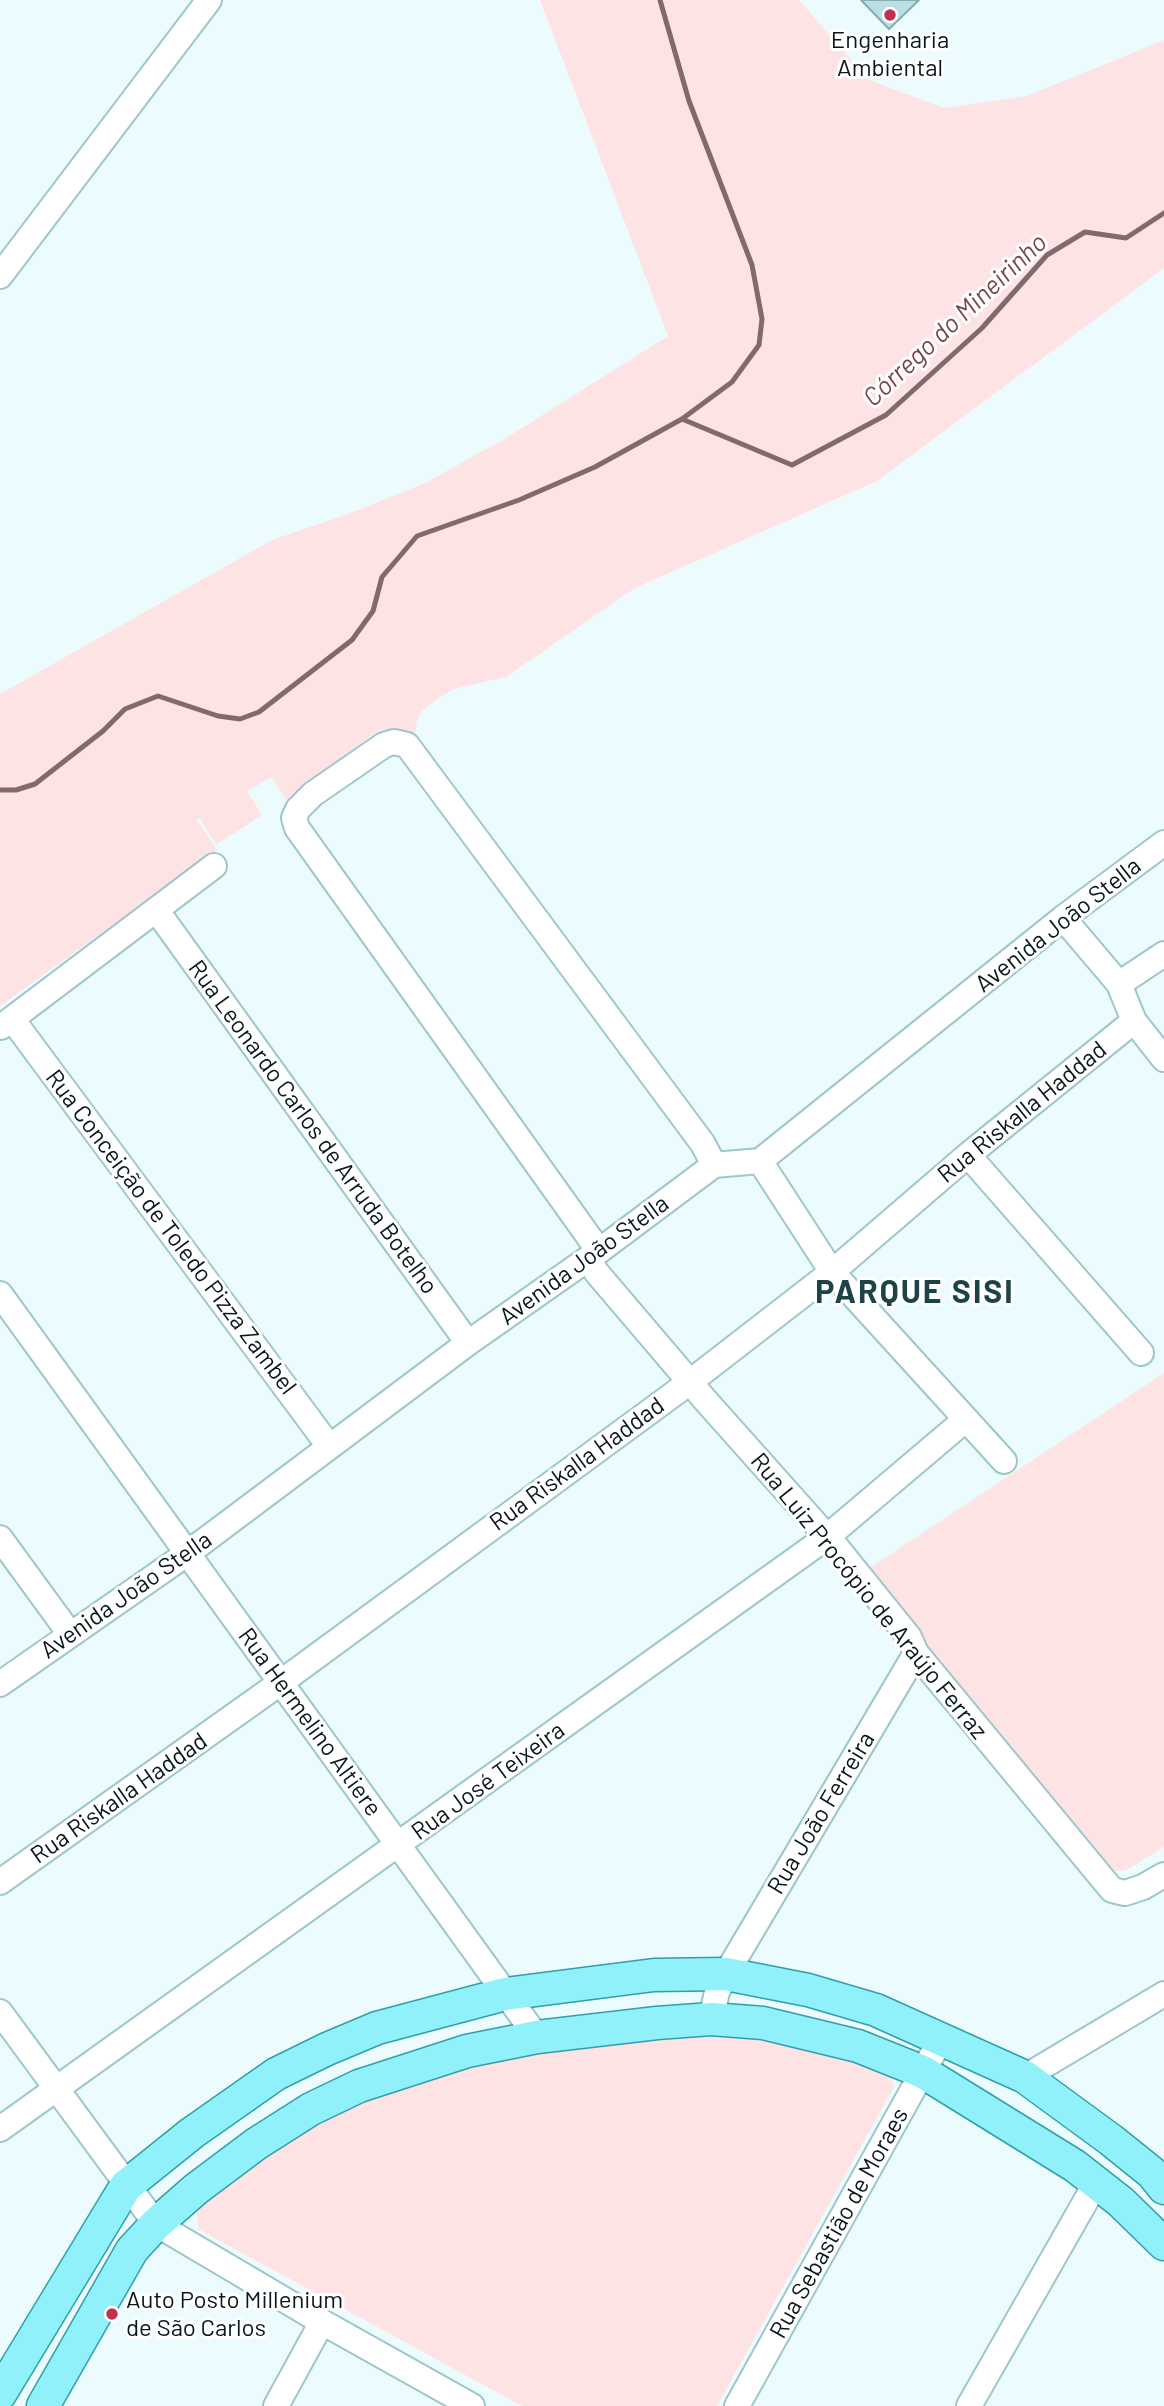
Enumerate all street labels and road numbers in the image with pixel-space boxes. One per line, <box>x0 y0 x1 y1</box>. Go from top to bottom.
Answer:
street label: Avenida João Stella <box>969 851 1147 999</box>
street label: Rua Leonardo Carlos de Arruda Botelho <box>182 954 444 1300</box>
street label: Rua Riskalla Haddad <box>932 1035 1112 1189</box>
street label: Rua Conceição de Toledo Pizza Zambel <box>39 1064 303 1400</box>
street label: Avenida João Stella <box>494 1189 674 1331</box>
street label: Rua Riskalla Haddad <box>484 1391 670 1537</box>
street label: Rua Luiz Procópio de Araújo Ferraz <box>745 1447 993 1745</box>
street label: Avenida João Stella <box>35 1525 217 1665</box>
street label: Rua Hermelino Altiere <box>232 1622 388 1822</box>
street label: Rua José Teixeira <box>406 1716 570 1846</box>
street label: Rua Riskalla Haddad <box>25 1726 213 1870</box>
street label: Rua João Ferreira <box>761 1727 881 1899</box>
street label: Rua Sebastião de Moraes <box>764 2103 914 2343</box>

